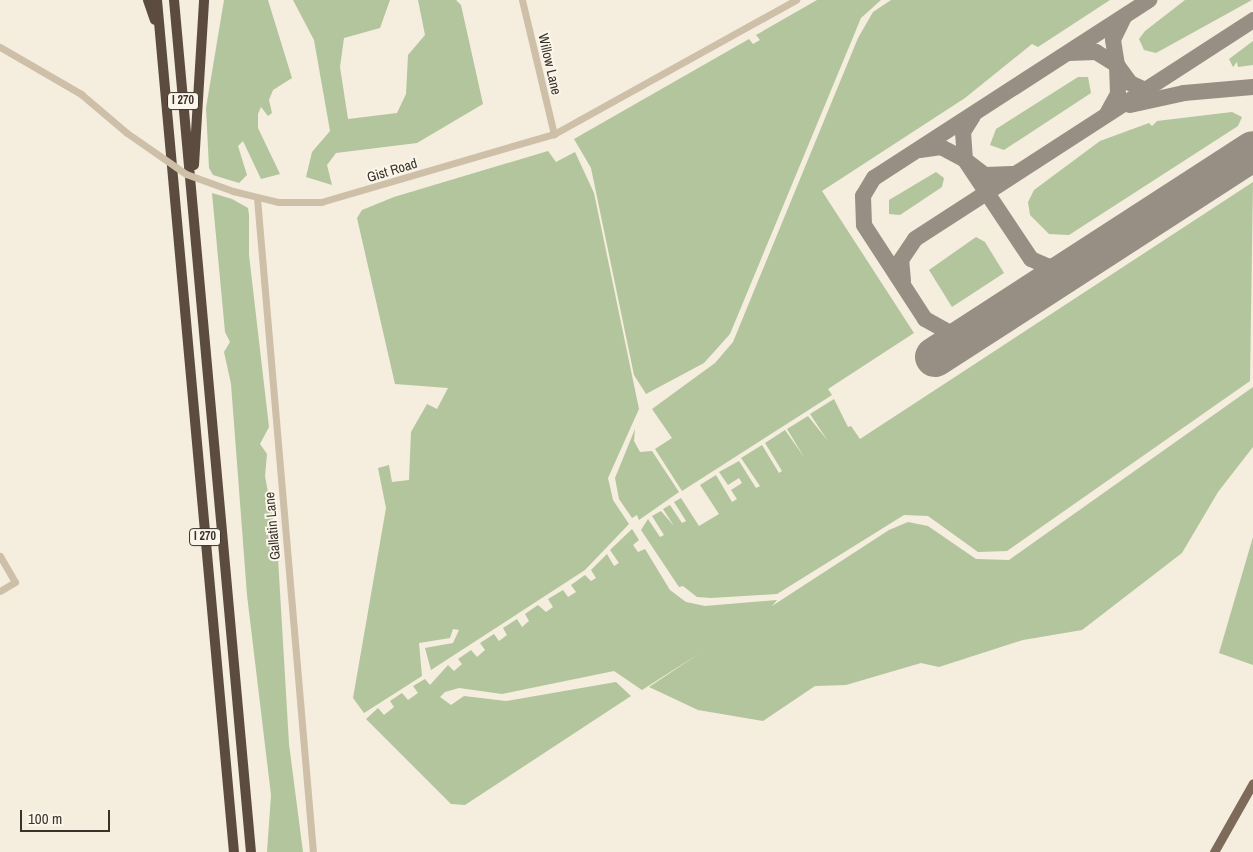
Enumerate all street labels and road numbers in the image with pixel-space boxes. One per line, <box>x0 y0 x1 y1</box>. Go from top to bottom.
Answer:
street label: Willow Lane <box>535 32 565 96</box>
road number: I 270 <box>167 92 199 110</box>
street label: Gist Road <box>365 154 419 186</box>
street label: Gallatin Lane <box>261 491 283 561</box>
road number: I 270 <box>189 528 221 546</box>

